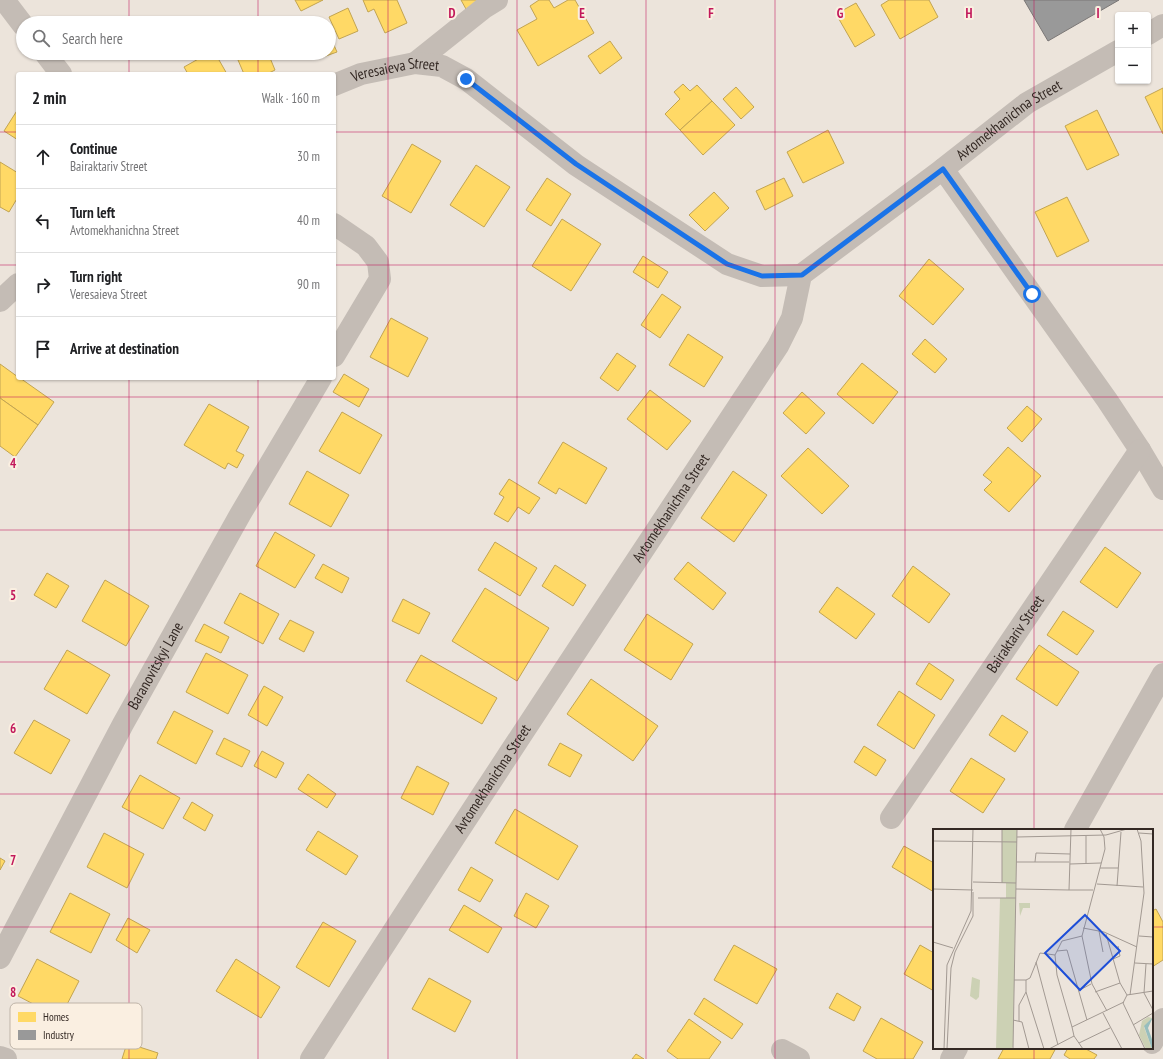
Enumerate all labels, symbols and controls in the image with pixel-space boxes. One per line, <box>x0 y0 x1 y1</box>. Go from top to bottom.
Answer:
text: D <box>449 5 456 22</box>
text: E <box>579 5 585 22</box>
text: F <box>708 5 714 22</box>
text: G <box>837 5 844 22</box>
text: H <box>966 5 973 22</box>
text: I <box>1096 5 1100 22</box>
map controls <box>1115 12 1151 84</box>
button: + <box>1115 12 1151 48</box>
search box <box>16 16 336 60</box>
icon: search <box>30 27 52 49</box>
text: Search here <box>62 29 123 48</box>
button: − <box>1115 48 1151 84</box>
street label: Veresaieva Street <box>347 53 440 86</box>
route end <box>457 70 475 88</box>
street label: Avtomekhanichna Street <box>952 75 1065 164</box>
text: 2 min <box>32 87 66 109</box>
text: Walk · 160 m <box>262 90 320 107</box>
text: Continue <box>70 139 117 158</box>
icon: ahead <box>32 146 54 168</box>
text: 30 m <box>297 148 320 165</box>
text: Bairaktariv Street <box>70 158 147 175</box>
text: Turn left <box>70 203 115 222</box>
icon: left <box>32 210 54 232</box>
text: 40 m <box>297 212 320 229</box>
text: Avtomekhanichna Street <box>70 222 179 239</box>
text: Turn right <box>70 267 122 286</box>
icon: right <box>32 274 54 296</box>
text: 90 m <box>297 276 320 293</box>
route start <box>1023 285 1041 303</box>
text: Veresaieva Street <box>70 286 147 303</box>
icon: arrive <box>32 338 54 360</box>
text: Arrive at destination <box>70 339 179 358</box>
street label: Avtomekhanichna Street <box>628 450 713 566</box>
text: 4 <box>10 455 17 472</box>
text: 5 <box>10 587 16 604</box>
street label: Bairaktariv Street <box>982 591 1048 676</box>
street label: Baranovitskyi Lane <box>123 619 187 713</box>
text: 6 <box>10 720 16 737</box>
street label: Avtomekhanichna Street <box>450 720 535 836</box>
inset map <box>933 829 1153 1049</box>
text: 7 <box>10 852 16 869</box>
text: 8 <box>10 984 16 1001</box>
legend <box>10 1003 142 1049</box>
text: Homes <box>43 1010 69 1024</box>
text: Industry <box>43 1028 75 1042</box>

